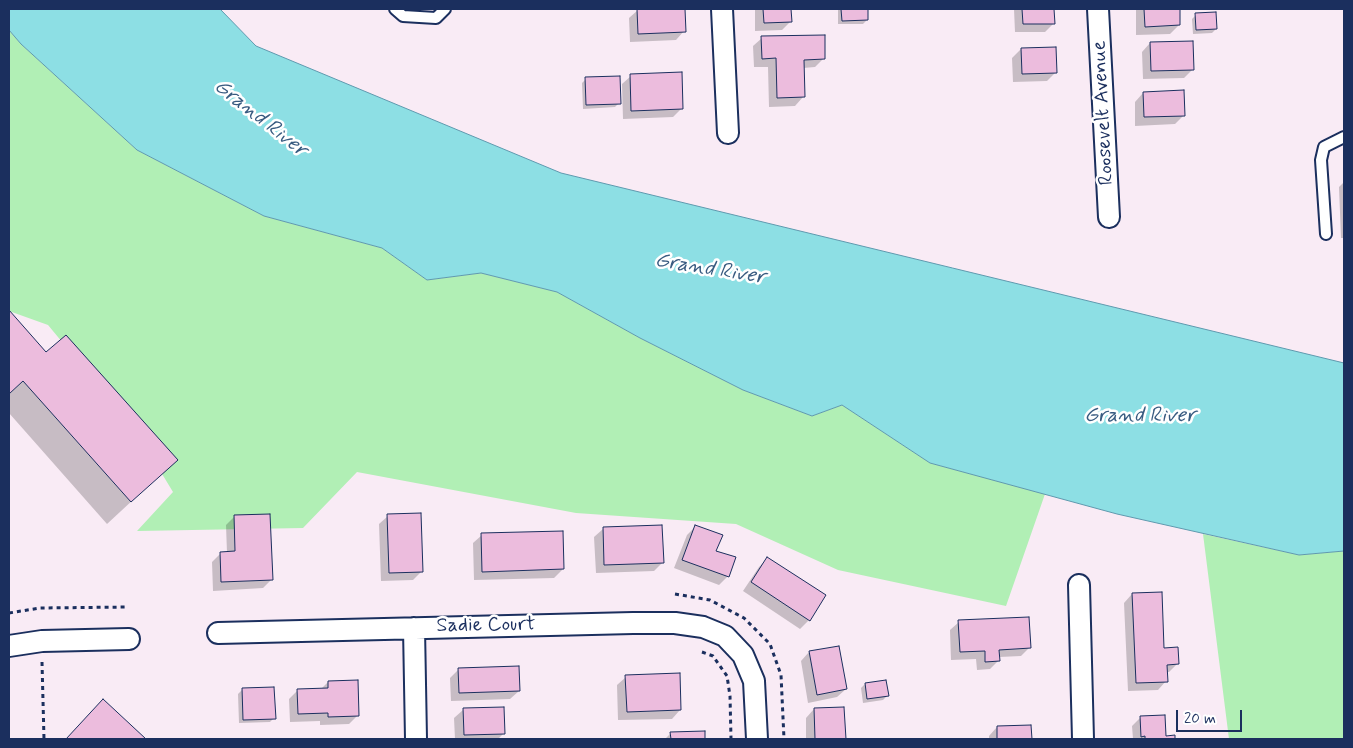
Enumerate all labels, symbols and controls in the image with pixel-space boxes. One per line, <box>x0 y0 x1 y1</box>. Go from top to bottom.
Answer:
street label: Roosevelt Avenue <box>1088 40 1120 186</box>
water label: Grand River <box>208 75 312 163</box>
water label: Grand River <box>653 249 767 291</box>
water label: Grand River <box>1084 404 1196 430</box>
street label: Sadie Court <box>436 613 536 639</box>
scale bar <box>1178 700 1244 732</box>
text: 20 m <box>1184 709 1216 729</box>

